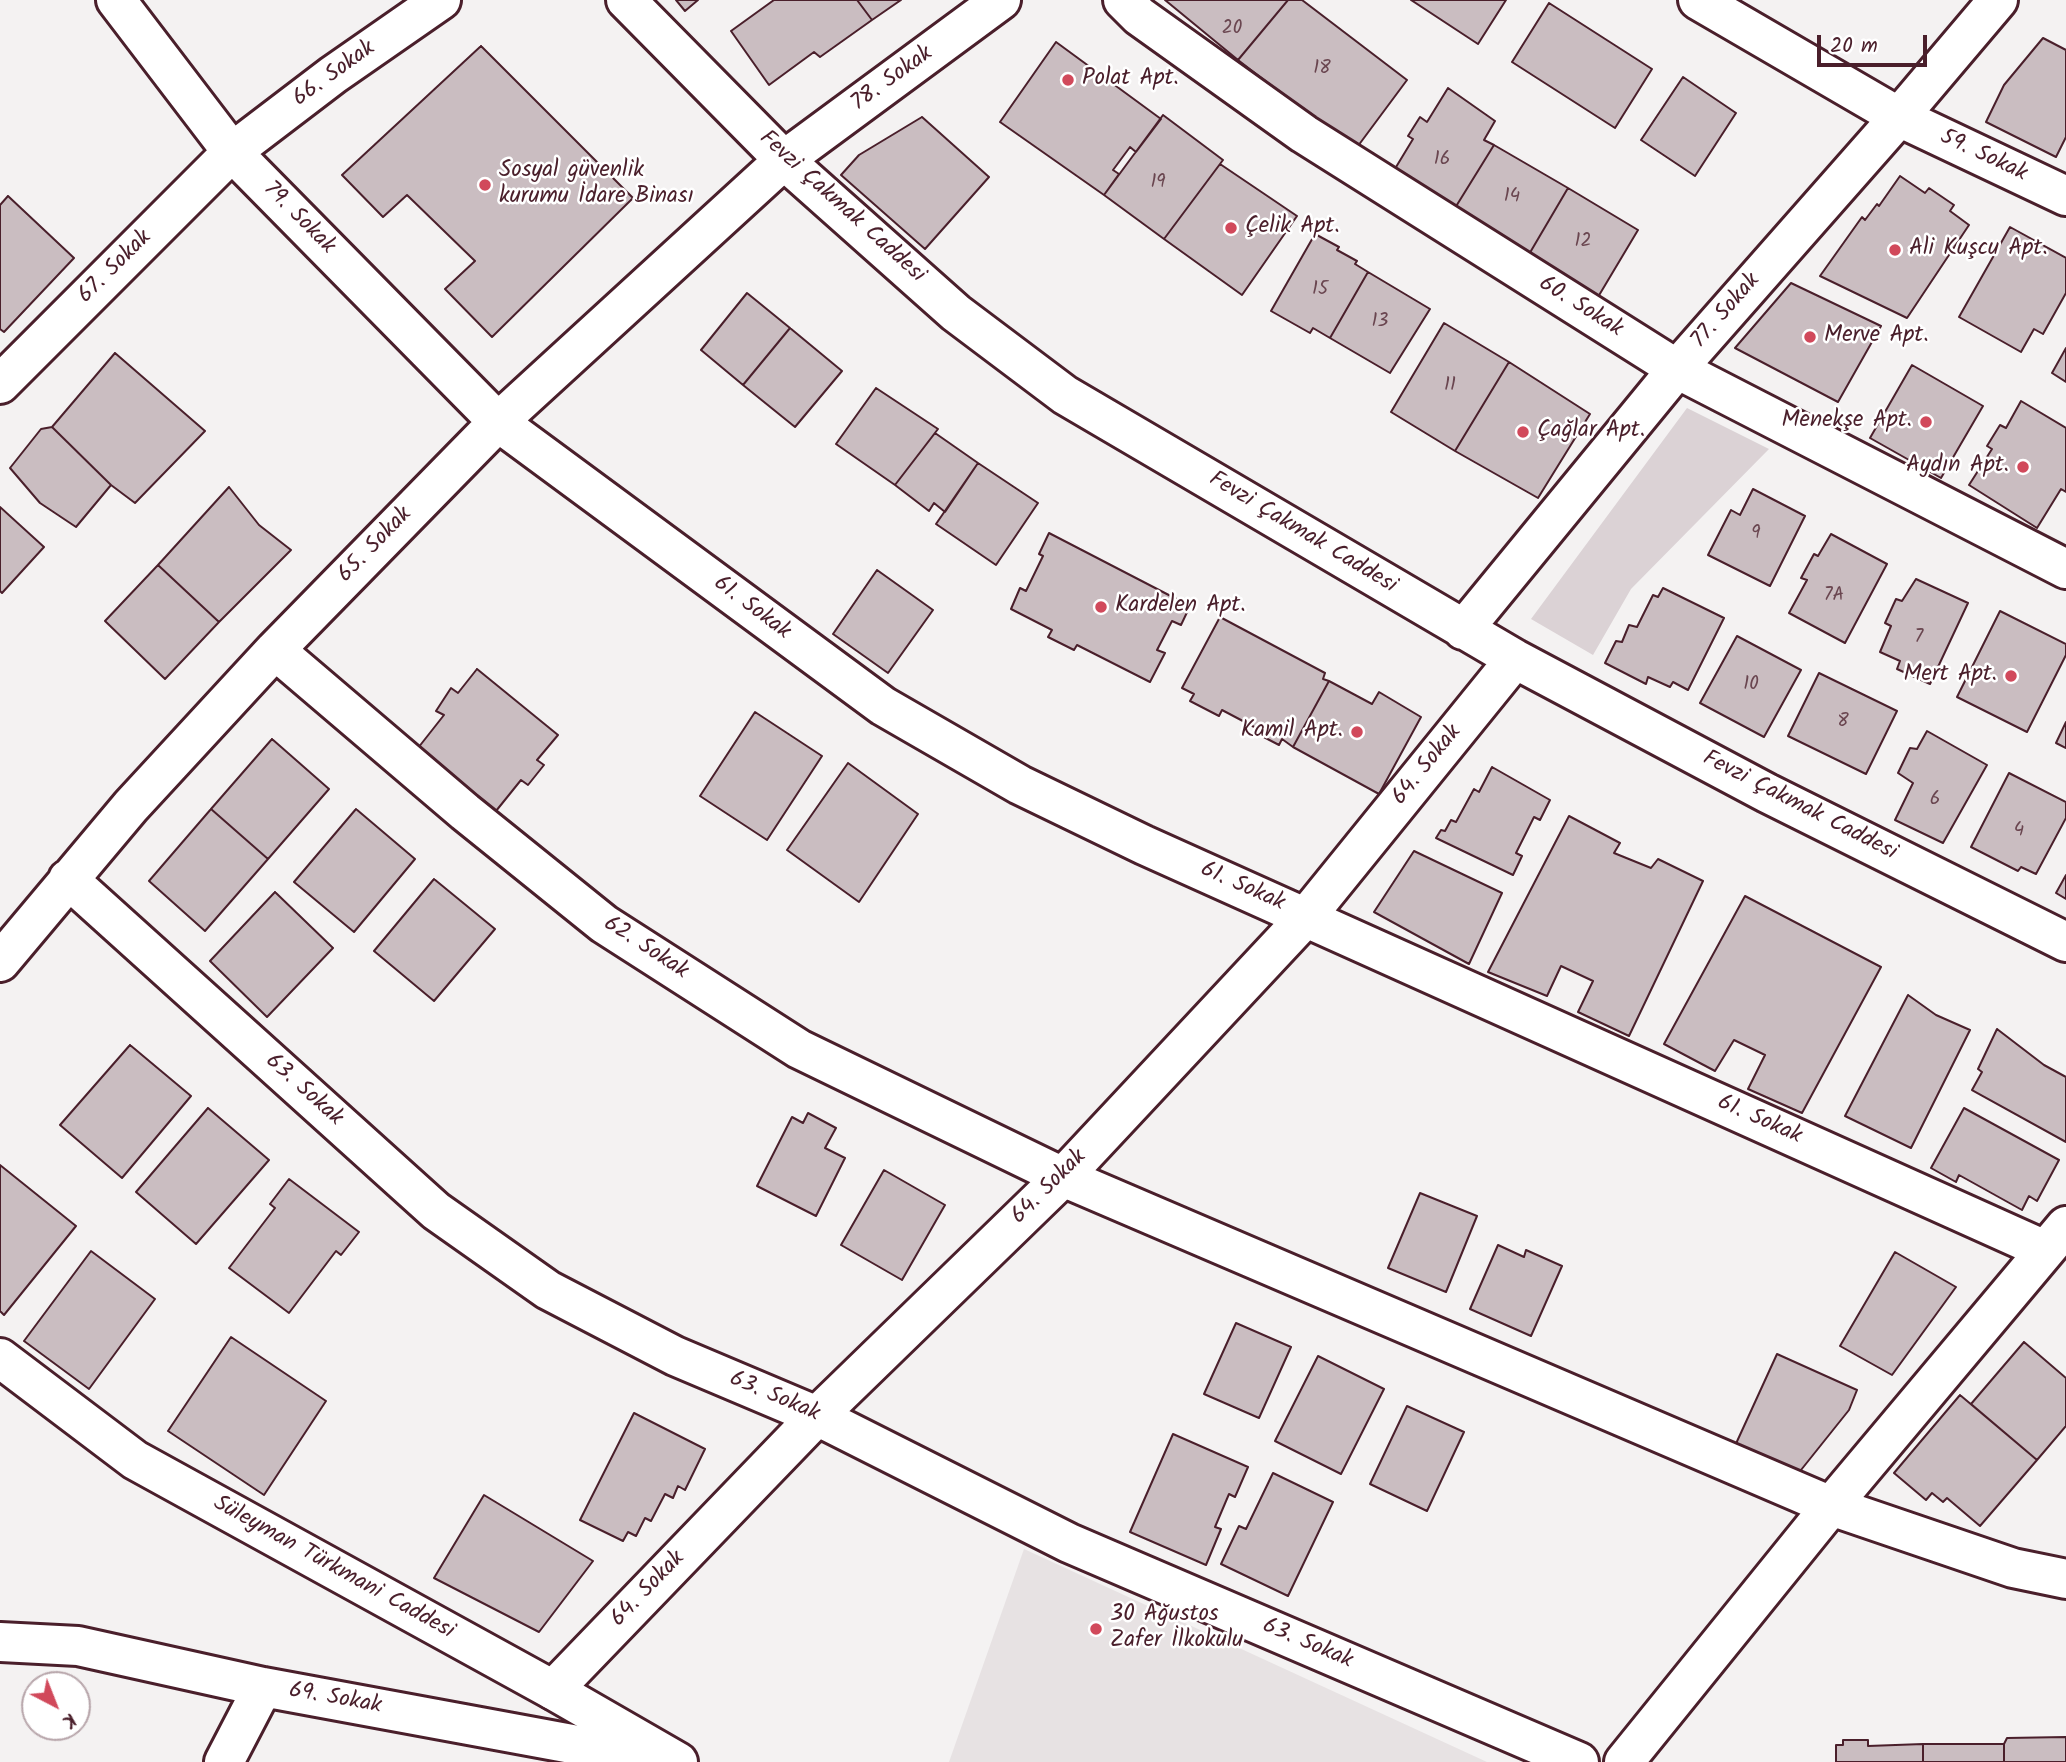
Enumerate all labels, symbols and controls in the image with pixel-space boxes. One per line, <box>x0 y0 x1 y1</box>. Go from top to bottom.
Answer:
house number: 20 <box>1222 19 1242 41</box>
scale bar <box>1821 21 1931 65</box>
text: 20 m <box>1830 30 1878 63</box>
street label: 66. Sokak <box>288 36 382 114</box>
street label: 78. Sokak <box>847 41 939 119</box>
house number: 18 <box>1313 59 1331 81</box>
place label: Polat Apt. <box>1082 66 1179 94</box>
marker: Polat Apt. <box>1060 72 1076 88</box>
street label: 59. Sokak <box>1935 125 2031 189</box>
street label: Fevzi Çakmak Caddesi <box>752 126 930 290</box>
house number: 16 <box>1434 150 1450 172</box>
place label: Sosyal güvenlik kurumu İdare Binası <box>499 158 694 212</box>
house number: 19 <box>1150 173 1166 195</box>
street label: 79. Sokak <box>256 177 340 261</box>
marker: Sosyal güvenlik kurumu İdare Binası <box>477 177 493 193</box>
house number: 14 <box>1504 187 1520 209</box>
place label: Çelik Apt. <box>1245 214 1340 242</box>
marker: Çelik Apt. <box>1223 220 1239 236</box>
street label: 67. Sokak <box>73 225 159 311</box>
house number: 12 <box>1574 232 1592 254</box>
place label: Ali Kuşcu Apt. <box>1909 236 2048 264</box>
marker: Ali Kuşcu Apt. <box>1887 242 1903 258</box>
street label: 77. Sokak <box>1687 269 1767 355</box>
street label: 60. Sokak <box>1533 271 1627 345</box>
house number: 15 <box>1312 280 1328 302</box>
house number: 13 <box>1372 312 1388 334</box>
place label: Merve Apt. <box>1824 323 1929 351</box>
marker: Merve Apt. <box>1802 329 1818 345</box>
house number: 11 <box>1444 376 1456 398</box>
place label: Menekşe Apt. <box>1781 408 1912 436</box>
marker: Menekşe Apt. <box>1918 414 1934 430</box>
place label: Çağlar Apt. <box>1537 418 1645 446</box>
marker: Çağlar Apt. <box>1515 424 1531 440</box>
place label: Aydın Apt. <box>1906 453 2009 481</box>
marker: Aydın Apt. <box>2015 459 2031 475</box>
street label: Fevzi Çakmak Caddesi <box>1203 467 1401 601</box>
street label: 65. Sokak <box>333 502 419 590</box>
house number: 9 <box>1751 524 1761 546</box>
street label: 61. Sokak <box>707 571 795 647</box>
house number: 7A <box>1824 586 1844 608</box>
place label: Kardelen Apt. <box>1115 593 1246 621</box>
marker: Kardelen Apt. <box>1093 599 1109 615</box>
house number: 7 <box>1915 628 1923 650</box>
place label: Mert Apt. <box>1903 662 1997 690</box>
marker: Mert Apt. <box>2003 668 2019 684</box>
house number: 10 <box>1743 675 1759 697</box>
house number: 8 <box>1837 712 1849 734</box>
place label: Kamil Apt. <box>1241 718 1343 746</box>
street label: 64. Sokak <box>1387 720 1469 812</box>
marker: Kamil Apt. <box>1349 724 1365 740</box>
street label: Fevzi Çakmak Caddesi <box>1697 746 1901 868</box>
house number: 6 <box>1930 790 1940 812</box>
house number: 4 <box>2014 821 2024 843</box>
street label: 61. Sokak <box>1195 857 1289 919</box>
street label: 62. Sokak <box>597 911 693 987</box>
street label: 63. Sokak <box>258 1049 348 1133</box>
street label: 61. Sokak <box>1712 1090 1806 1152</box>
street label: 64. Sokak <box>1007 1145 1093 1231</box>
street label: 63. Sokak <box>725 1367 823 1429</box>
street label: Süleyman Türkmani Caddesi <box>208 1491 458 1647</box>
street label: 64. Sokak <box>606 1546 692 1634</box>
place label: 30 Ağustos Zafer İlkokulu <box>1110 1602 1243 1656</box>
street label: 63. Sokak <box>1258 1614 1356 1676</box>
marker: 30 Ağustos Zafer İlkokulu <box>1088 1621 1104 1637</box>
north arrow <box>21 1671 91 1741</box>
street label: 69. Sokak <box>286 1678 384 1722</box>
text: K <box>54 1705 83 1735</box>

